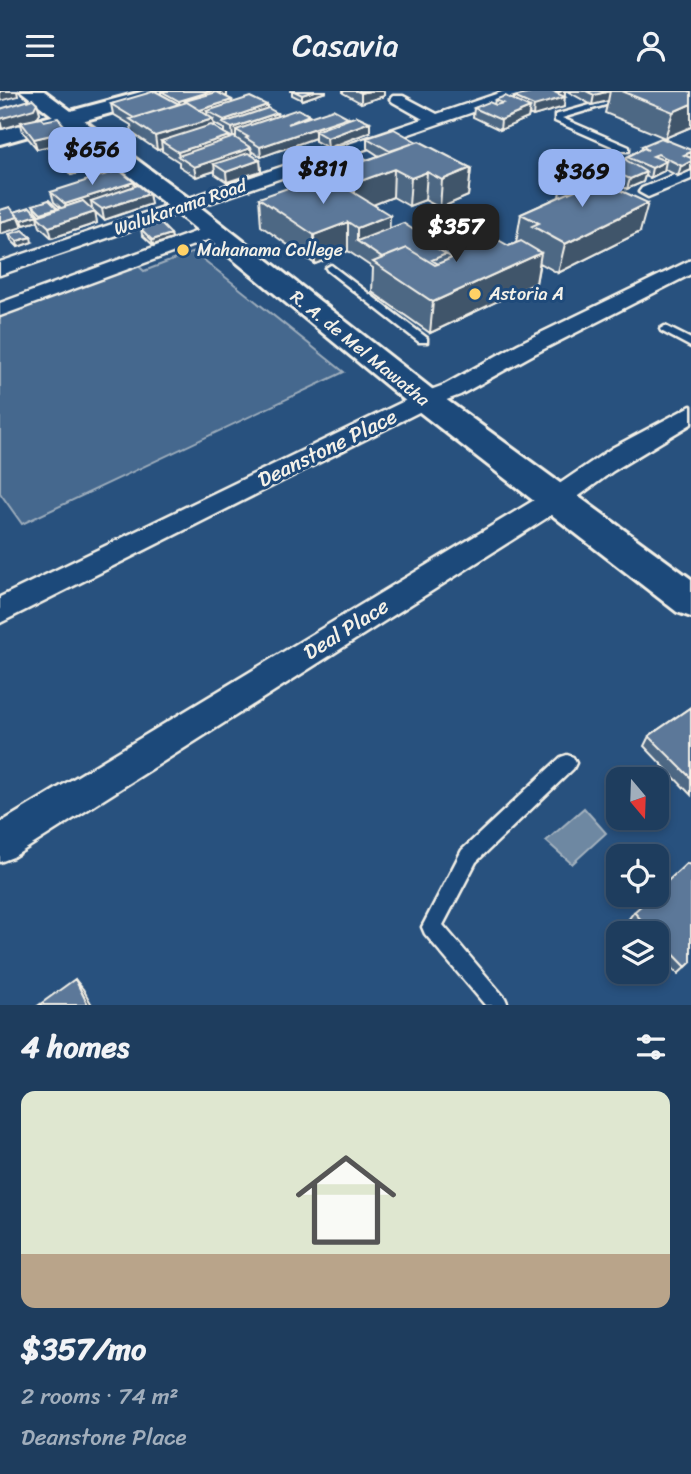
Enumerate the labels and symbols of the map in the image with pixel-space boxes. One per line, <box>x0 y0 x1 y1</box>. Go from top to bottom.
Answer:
pin: $656 <box>51 127 133 187</box>
pin: $811 <box>282 146 364 206</box>
pin: $369 <box>541 149 623 209</box>
street label: Walukarama Road <box>109 169 252 245</box>
pin: $357 <box>415 205 497 264</box>
place label: Mahanama College <box>197 234 343 266</box>
marker: Mahanama College <box>175 242 191 258</box>
place label: Astoria A <box>488 278 564 310</box>
street label: R. A. de Mel Mawatha <box>283 281 438 415</box>
marker: Astoria A <box>467 286 483 302</box>
street label: Deanstone Place <box>251 398 403 498</box>
street label: Deal Place <box>295 587 397 670</box>
north arrow <box>606 767 668 829</box>

